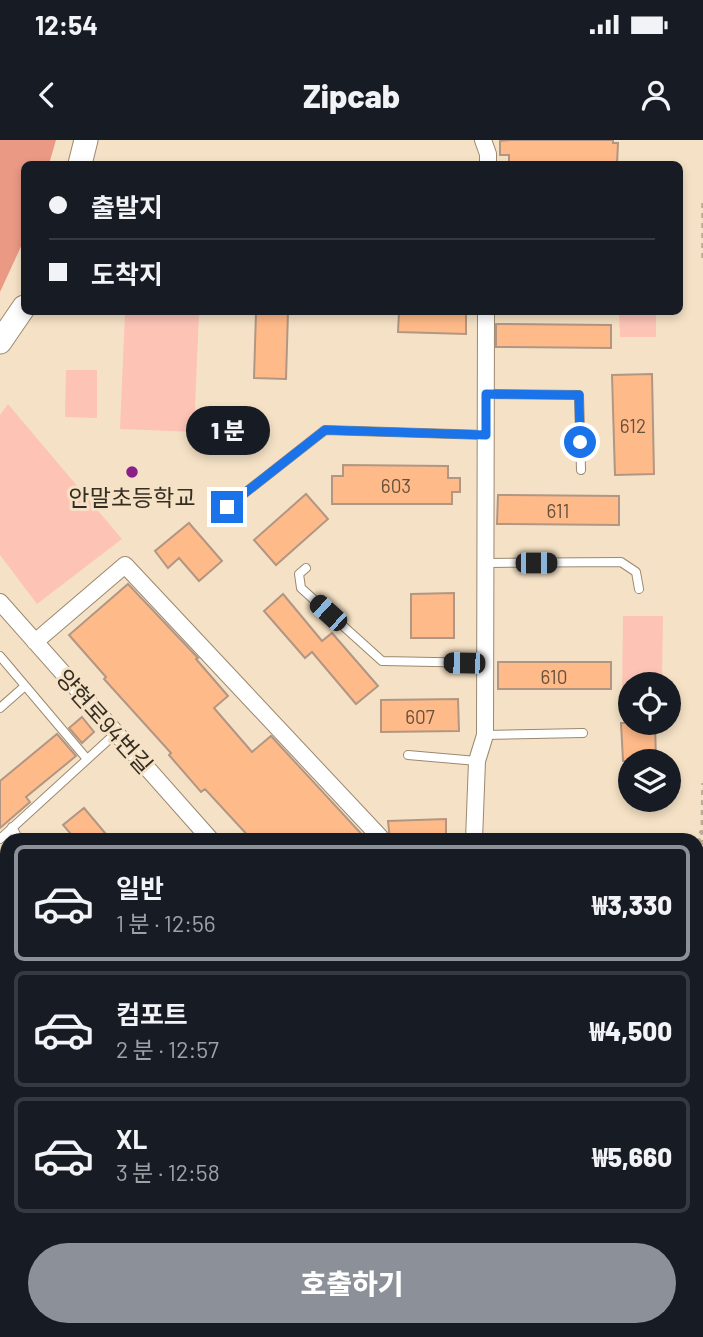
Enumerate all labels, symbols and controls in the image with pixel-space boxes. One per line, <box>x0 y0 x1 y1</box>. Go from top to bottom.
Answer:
text: 12:54 <box>35 9 98 40</box>
icon: back <box>28 76 66 114</box>
text: Zipcab <box>303 76 400 114</box>
icon: person <box>637 76 675 114</box>
text: 출발지 <box>91 191 163 222</box>
text: 도착지 <box>91 258 163 289</box>
callout: 1 분 <box>185 406 269 454</box>
house number: 612 <box>620 414 646 437</box>
text: 1 분 <box>211 416 245 444</box>
route start <box>564 426 596 458</box>
marker: 안말초등학교 <box>124 464 140 480</box>
house number: 603 <box>381 474 411 497</box>
place label: 안말초등학교 <box>69 483 195 511</box>
route end <box>211 491 243 523</box>
house number: 611 <box>547 499 569 522</box>
car <box>516 553 558 574</box>
car <box>306 591 351 635</box>
car <box>443 652 486 674</box>
street label: 양현로94번길 <box>51 663 159 779</box>
house number: 610 <box>541 665 567 688</box>
map controls <box>618 672 681 812</box>
button: locate <box>618 672 681 735</box>
house number: 607 <box>405 705 435 728</box>
button: layers <box>618 749 681 812</box>
icon: car <box>32 872 95 935</box>
text: 일반 <box>116 872 164 903</box>
text: ₩3,330 <box>592 889 672 920</box>
text: 1 분 · 12:56 <box>116 909 216 937</box>
icon: car <box>32 998 95 1061</box>
text: 컴포트 <box>116 998 188 1029</box>
text: ₩4,500 <box>589 1015 672 1046</box>
text: 2 분 · 12:57 <box>116 1035 219 1063</box>
text: XL <box>116 1123 147 1154</box>
icon: car <box>32 1124 95 1187</box>
text: ₩5,660 <box>592 1141 672 1172</box>
text: 3 분 · 12:58 <box>116 1158 220 1186</box>
button: 호출하기 <box>28 1243 676 1323</box>

